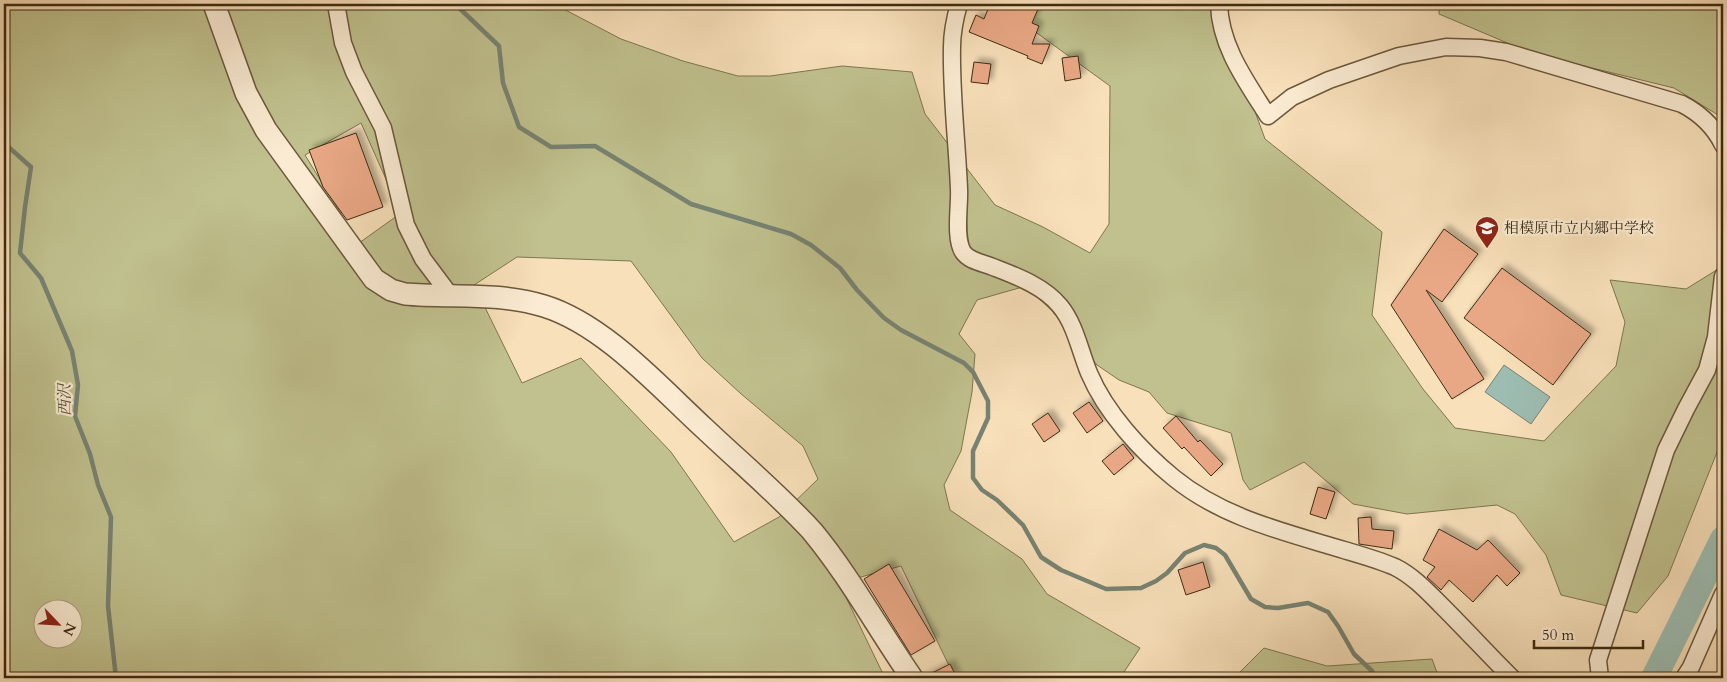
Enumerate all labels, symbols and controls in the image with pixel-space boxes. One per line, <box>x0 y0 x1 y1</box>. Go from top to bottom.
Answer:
school or university icon: 相模原市立内郷中学校 <box>1474 215 1500 249</box>
place label: 相模原市立内郷中学校 <box>1504 218 1654 238</box>
water label: 西沢 <box>54 382 76 416</box>
north arrow <box>32 600 82 650</box>
scale bar <box>1534 617 1643 649</box>
text: N <box>58 620 81 639</box>
text: 50 m <box>1542 625 1574 645</box>

